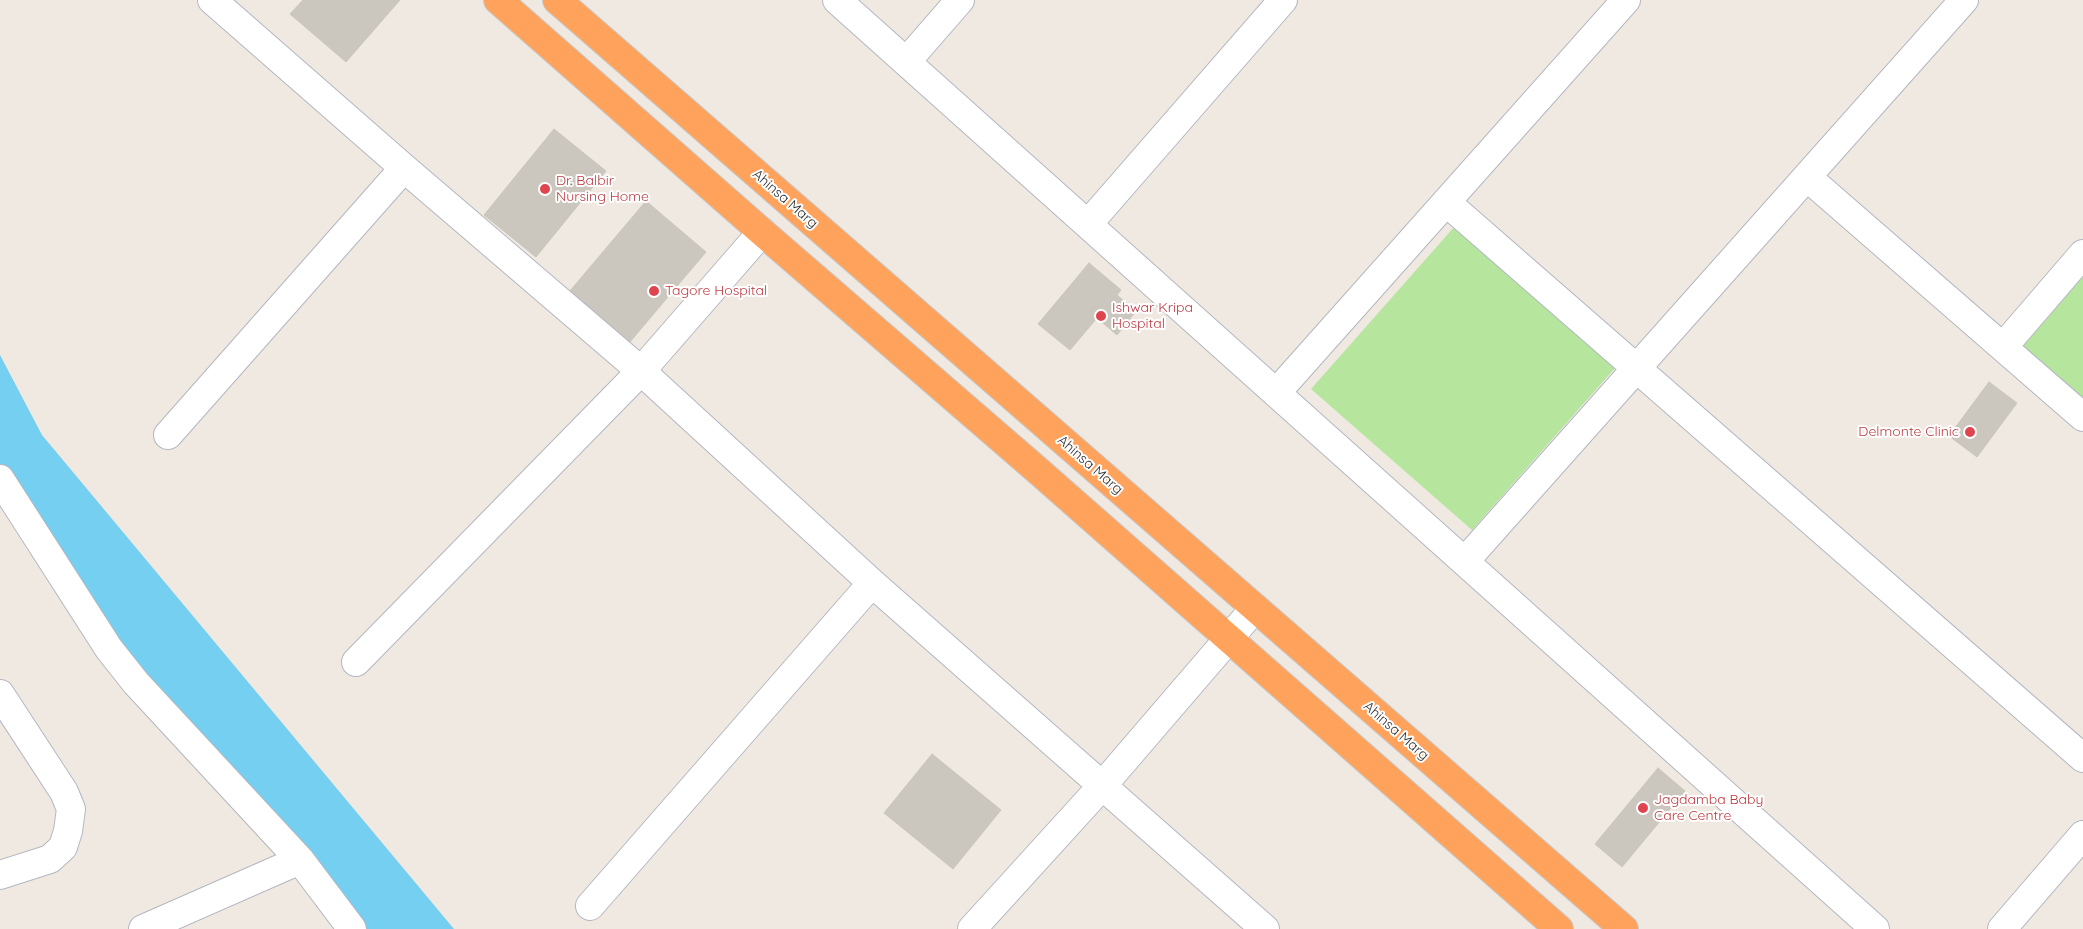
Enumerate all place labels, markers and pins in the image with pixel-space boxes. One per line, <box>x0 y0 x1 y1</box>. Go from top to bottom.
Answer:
place label: Dr. Balbir Nursing Home <box>556 173 649 206</box>
marker: Dr. Balbir Nursing Home <box>538 182 552 196</box>
place label: Tagore Hospital <box>665 283 767 299</box>
marker: Tagore Hospital <box>647 284 661 298</box>
place label: Ishwar Kripa Hospital <box>1112 300 1193 332</box>
marker: Ishwar Kripa Hospital <box>1094 309 1108 323</box>
place label: Delmonte Clinic <box>1858 424 1959 440</box>
marker: Delmonte Clinic <box>1963 425 1977 439</box>
place label: Jagdamba Baby Care Centre <box>1654 792 1764 824</box>
marker: Jagdamba Baby Care Centre <box>1636 801 1650 815</box>

